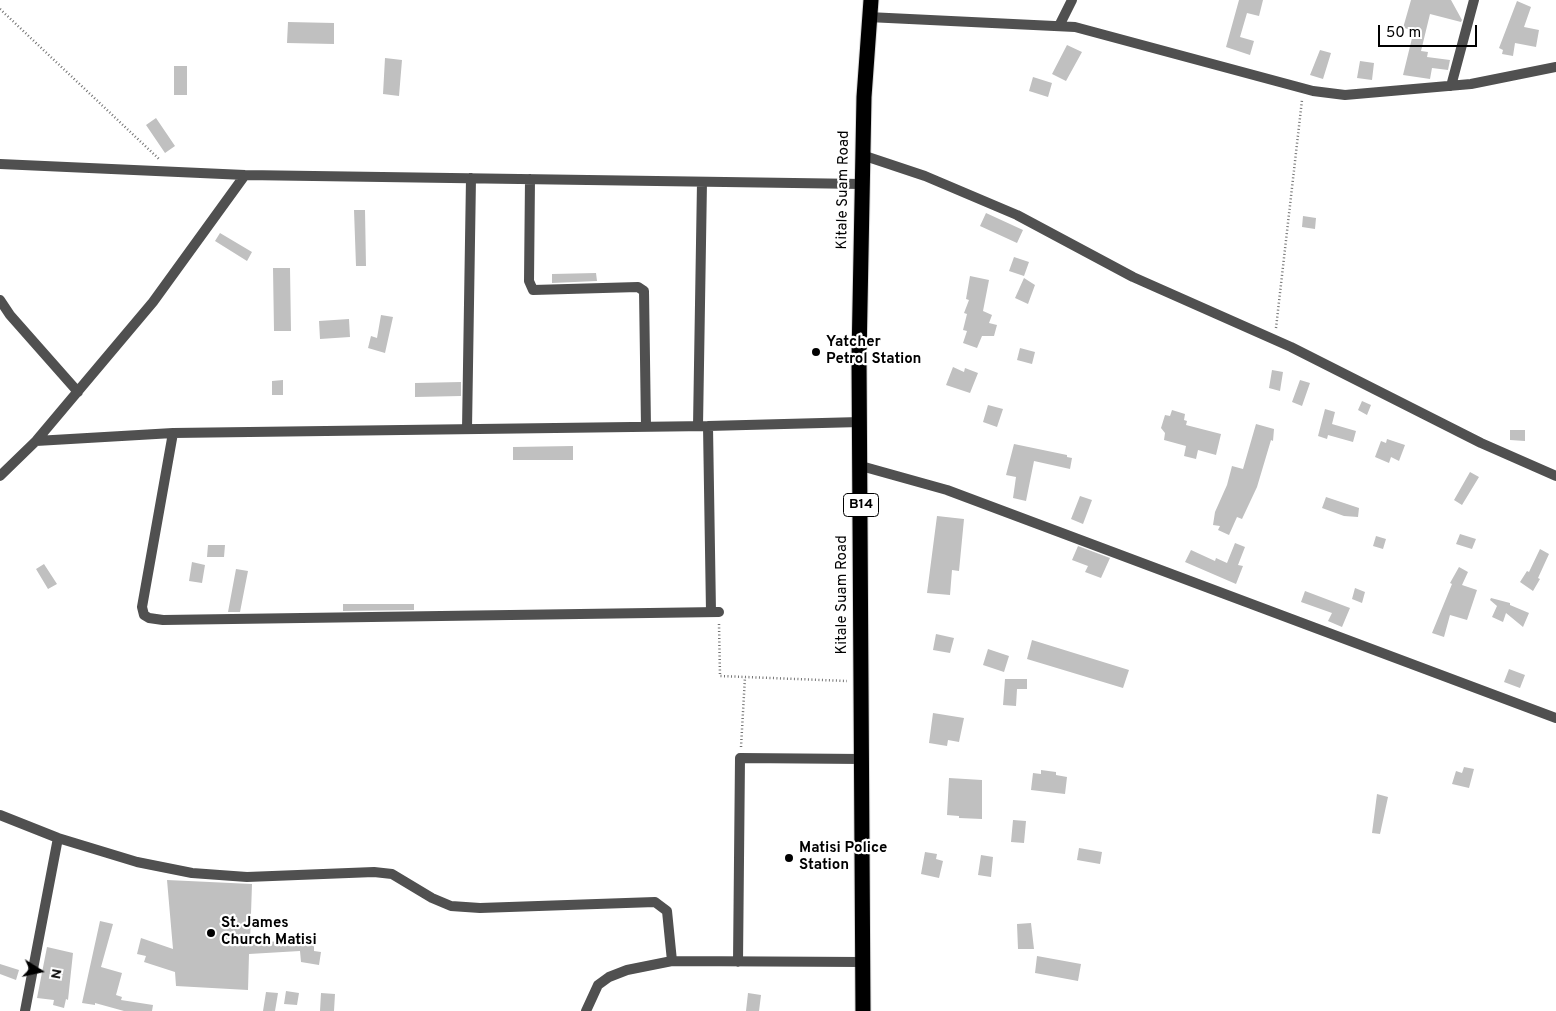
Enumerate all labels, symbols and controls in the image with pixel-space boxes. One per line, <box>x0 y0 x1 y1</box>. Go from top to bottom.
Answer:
scale bar <box>1381 15 1480 47</box>
text: 50 m <box>1386 24 1421 43</box>
street label: Kitale Suam Road <box>834 130 854 250</box>
place label: Yatcher Petrol Station <box>826 334 921 369</box>
marker: Yatcher Petrol Station <box>810 346 822 358</box>
road number: B14 <box>844 494 878 516</box>
street label: Kitale Suam Road <box>834 535 852 655</box>
place label: Matisi Police Station <box>799 840 887 875</box>
marker: Matisi Police Station <box>783 852 795 864</box>
place label: St. James Church Matisi <box>221 915 317 950</box>
marker: St. James Church Matisi <box>205 927 217 939</box>
north arrow <box>15 946 65 996</box>
text: N <box>46 967 65 980</box>

